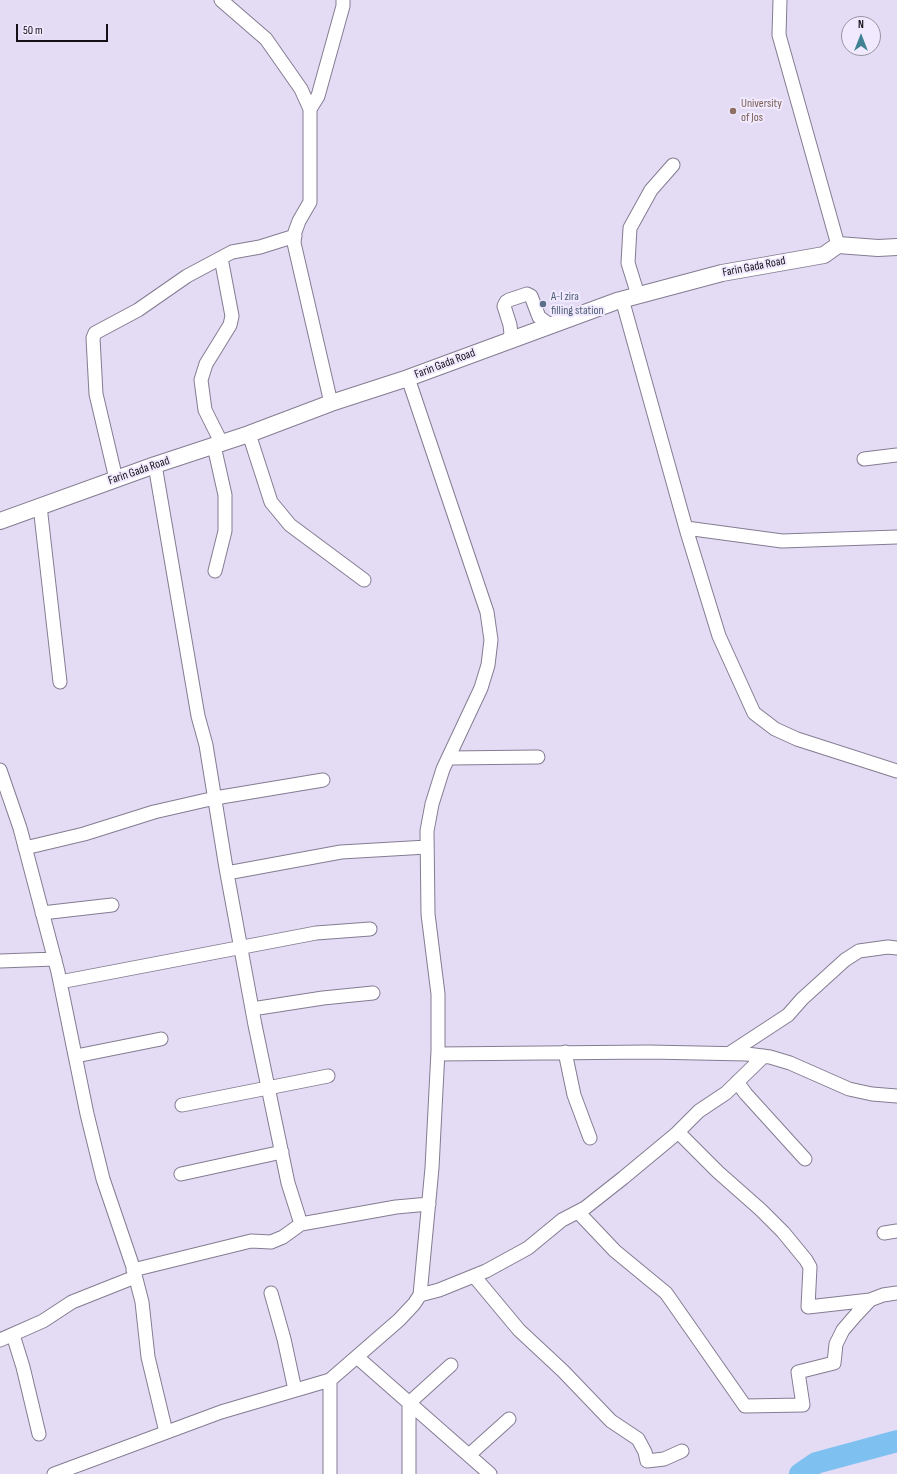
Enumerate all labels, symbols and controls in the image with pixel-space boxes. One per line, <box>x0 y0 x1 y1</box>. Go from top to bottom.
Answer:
scale bar <box>18 16 110 42</box>
north arrow <box>841 16 881 56</box>
text: N <box>858 18 864 31</box>
text: 50 m <box>23 23 43 38</box>
place label: University of Jos <box>741 97 782 125</box>
marker: University of Jos <box>728 106 738 116</box>
street label: Farin Gada Road <box>721 254 787 280</box>
place label: A-l zira filling station <box>551 290 604 318</box>
marker: A-l zira filling station <box>538 299 548 309</box>
street label: Farin Gada Road <box>413 346 477 382</box>
street label: Farin Gada Road <box>107 454 171 488</box>

